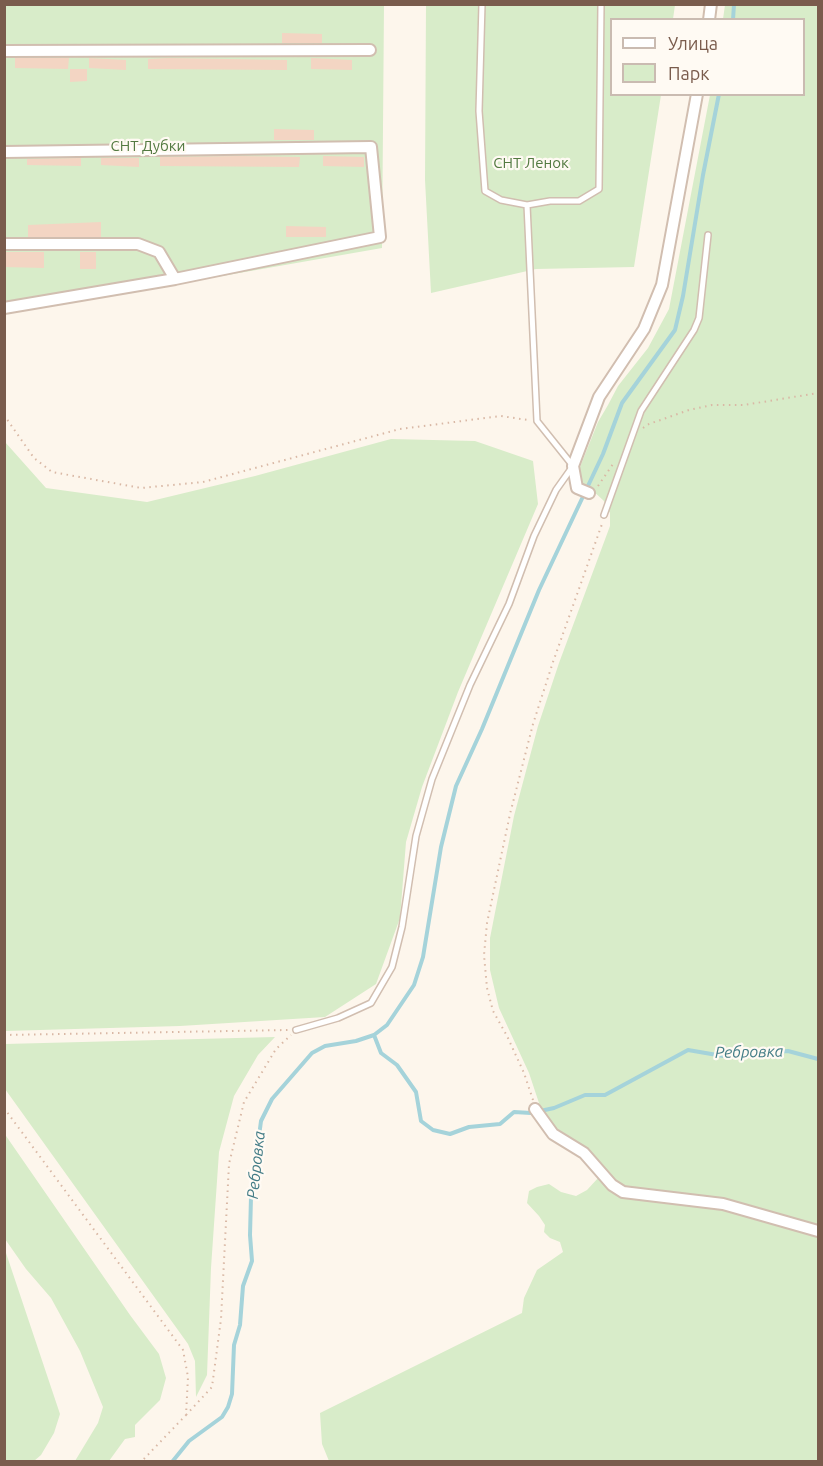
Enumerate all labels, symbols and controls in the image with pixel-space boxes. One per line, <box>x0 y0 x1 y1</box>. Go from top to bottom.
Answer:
legend <box>610 18 805 96</box>
text: Улица <box>668 33 718 53</box>
text: Парк <box>668 63 709 83</box>
park label: СНТ Дубки <box>111 137 185 155</box>
park label: СНТ Ленок <box>493 154 569 172</box>
water label: Ребровка <box>715 1042 783 1062</box>
water label: Ребровка <box>243 1130 269 1200</box>

